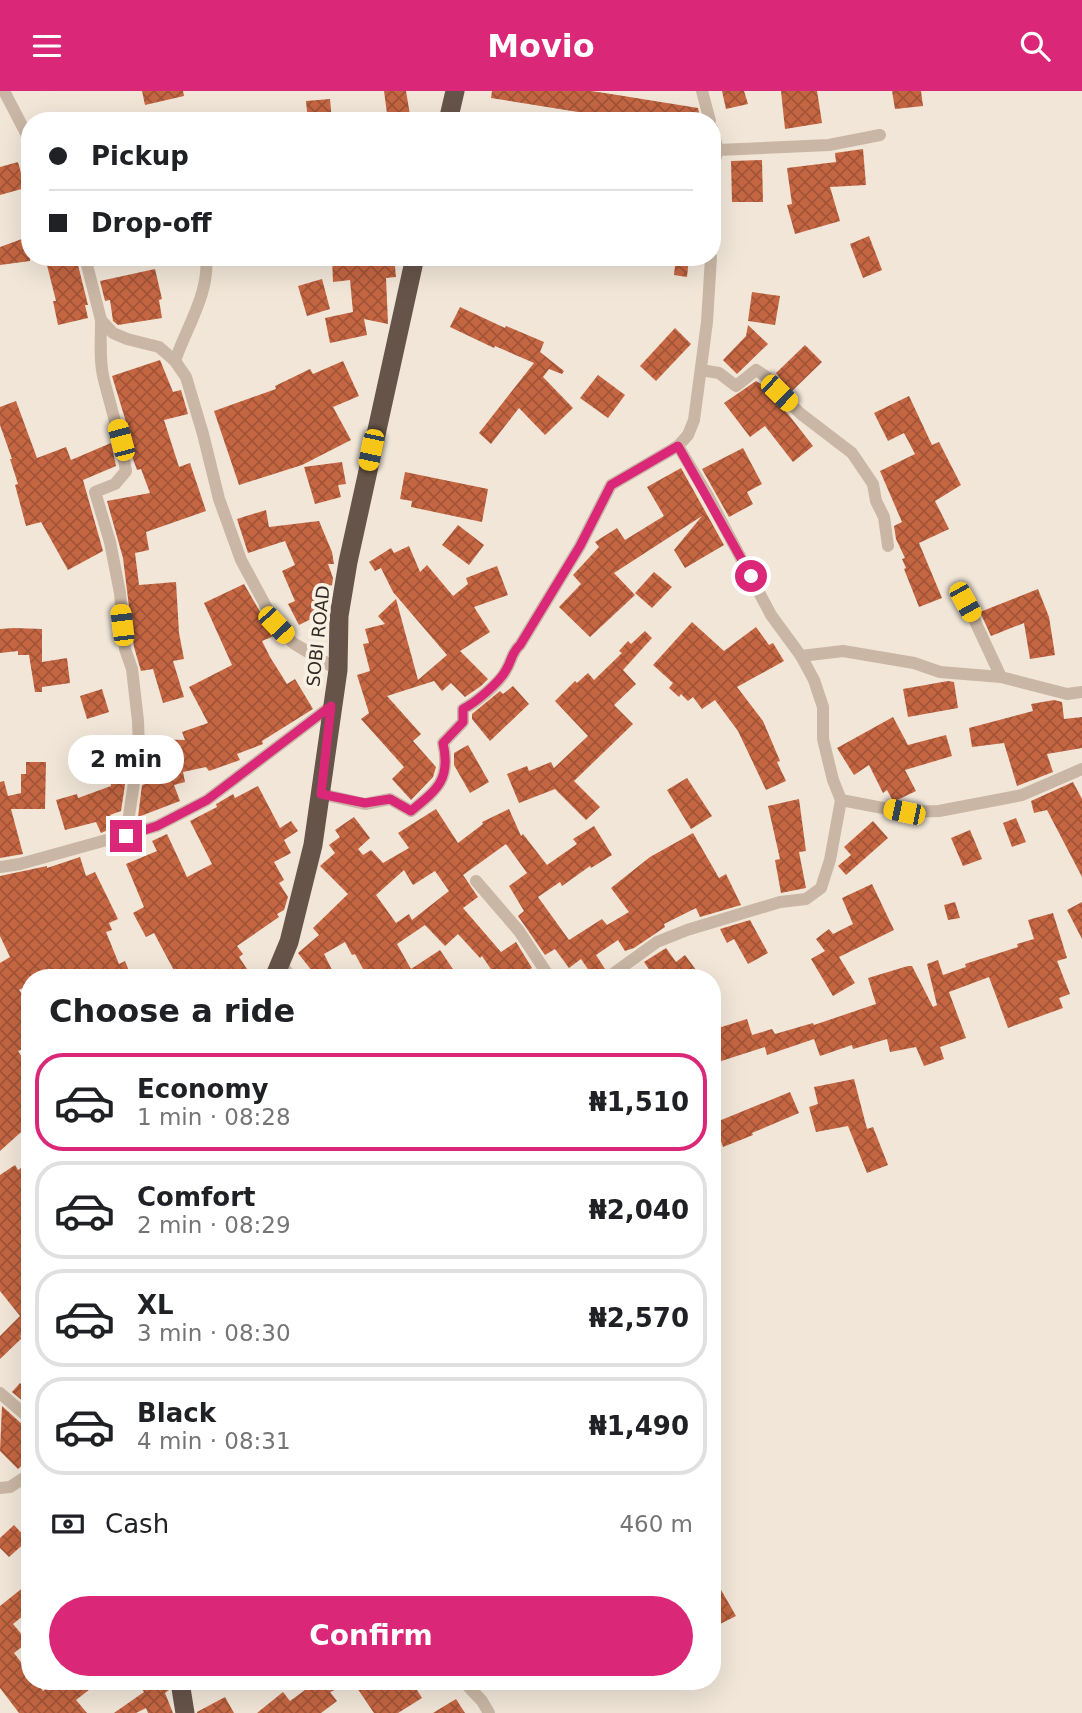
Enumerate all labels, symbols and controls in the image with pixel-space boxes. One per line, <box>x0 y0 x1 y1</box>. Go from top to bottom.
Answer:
icon: menu <box>28 27 66 65</box>
text: Movio <box>487 27 595 65</box>
icon: search <box>1016 27 1054 65</box>
text: Pickup <box>91 141 189 171</box>
text: Drop-off <box>91 208 212 238</box>
car <box>757 371 802 415</box>
car <box>106 417 137 463</box>
car <box>357 427 386 473</box>
route start <box>735 560 767 592</box>
car <box>946 579 985 625</box>
street label: SOBI ROAD <box>302 584 334 688</box>
car <box>254 602 299 648</box>
car <box>110 603 135 647</box>
callout: 2 min <box>68 735 184 783</box>
text: 2 min <box>90 746 162 772</box>
car <box>882 797 927 827</box>
route end <box>110 820 142 852</box>
text: Choose a ride <box>49 992 295 1030</box>
icon: car <box>53 1071 116 1134</box>
text: Economy <box>137 1074 268 1104</box>
text: ₦1,510 <box>589 1087 689 1117</box>
text: 1 min · 08:28 <box>137 1104 291 1130</box>
icon: car <box>53 1179 116 1242</box>
text: Comfort <box>137 1182 255 1212</box>
text: ₦2,040 <box>589 1195 689 1225</box>
text: 2 min · 08:29 <box>137 1212 291 1238</box>
icon: car <box>53 1287 116 1350</box>
text: XL <box>137 1290 174 1320</box>
text: ₦2,570 <box>589 1303 689 1333</box>
text: 3 min · 08:30 <box>137 1320 291 1346</box>
icon: car <box>53 1395 116 1458</box>
text: Black <box>137 1398 216 1428</box>
text: ₦1,490 <box>589 1411 689 1441</box>
text: 4 min · 08:31 <box>137 1428 291 1454</box>
icon: cash <box>49 1505 87 1543</box>
text: Cash <box>105 1509 169 1539</box>
text: 460 m <box>619 1511 693 1537</box>
button: Confirm <box>49 1596 693 1676</box>

